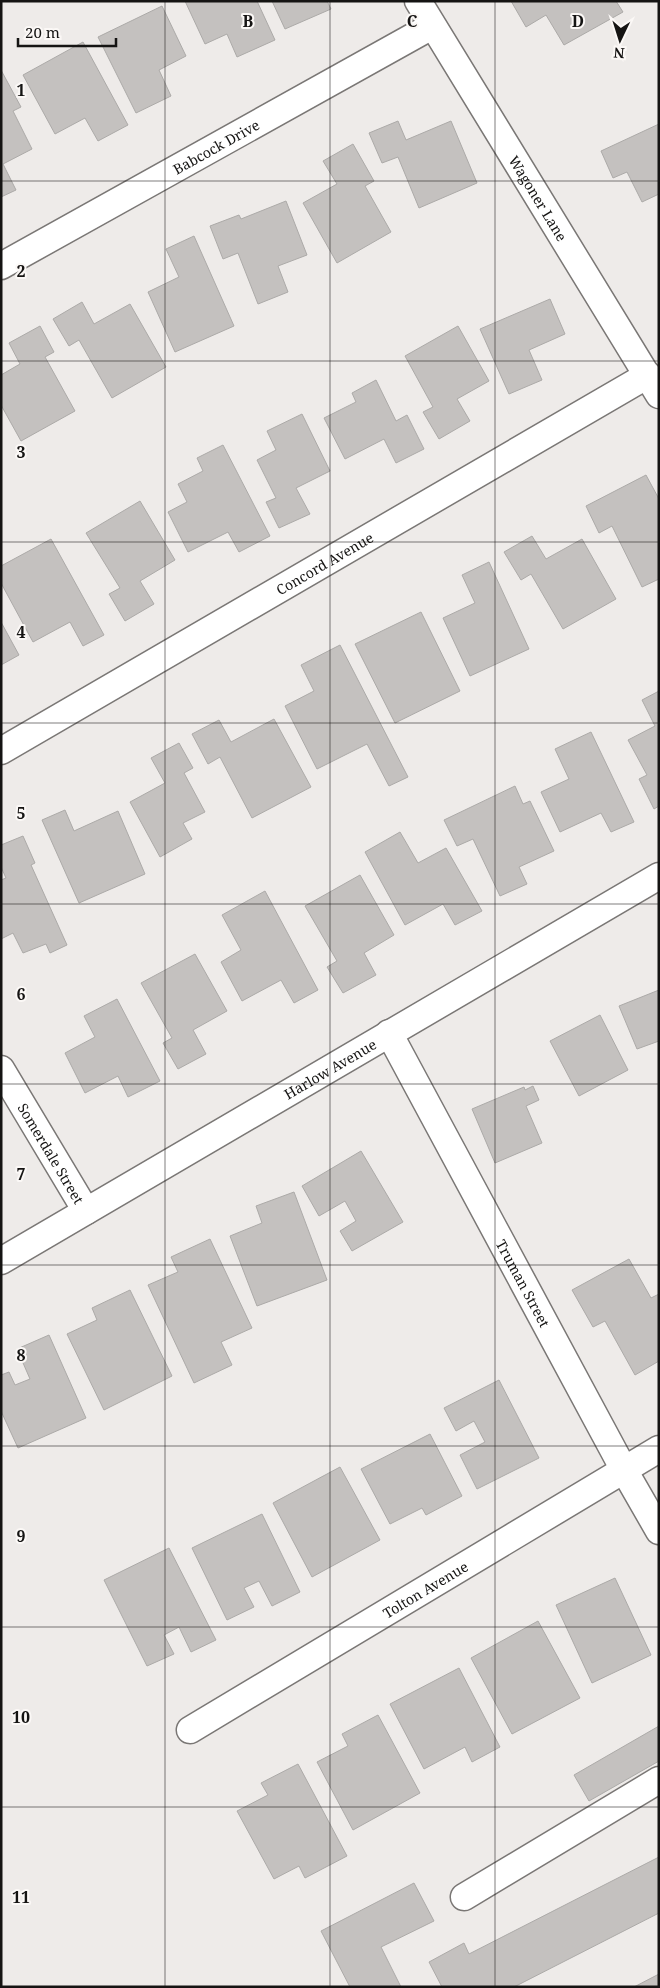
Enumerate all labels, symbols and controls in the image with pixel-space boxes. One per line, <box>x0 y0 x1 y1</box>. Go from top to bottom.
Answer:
text: B <box>243 10 254 32</box>
text: C <box>407 10 418 32</box>
text: D <box>572 10 584 32</box>
scale bar <box>18 15 115 47</box>
north arrow <box>595 15 645 65</box>
text: 20 m <box>25 22 60 42</box>
text: N <box>613 44 625 63</box>
text: 1 <box>16 79 26 101</box>
street label: Babcock Drive <box>169 115 263 178</box>
street label: Wagoner Lane <box>505 152 572 244</box>
text: 2 <box>16 260 26 282</box>
text: 3 <box>16 441 26 463</box>
street label: Concord Avenue <box>272 527 377 599</box>
text: 4 <box>16 621 26 643</box>
text: 5 <box>16 802 26 824</box>
text: 6 <box>16 983 26 1005</box>
street label: Harlow Avenue <box>280 1034 379 1103</box>
street label: Somerdale Street <box>14 1099 89 1207</box>
text: 7 <box>16 1163 26 1185</box>
street label: Truman Street <box>492 1236 555 1330</box>
text: 8 <box>16 1344 26 1366</box>
text: 9 <box>16 1525 26 1547</box>
street label: Tolton Avenue <box>379 1556 471 1622</box>
text: 10 <box>12 1706 30 1728</box>
text: 11 <box>12 1886 30 1908</box>

